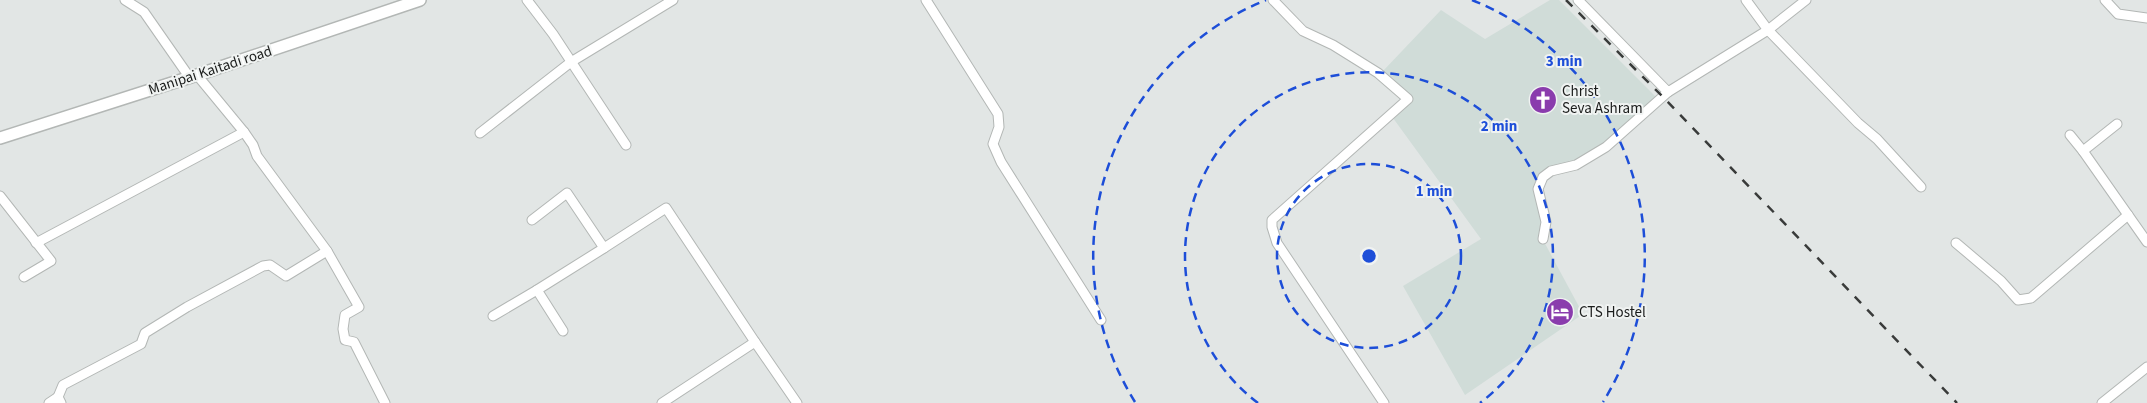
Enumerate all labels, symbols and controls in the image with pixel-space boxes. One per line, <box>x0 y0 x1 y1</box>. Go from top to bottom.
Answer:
street label: Manipai Kaitadi road <box>146 41 275 100</box>
text: 3 min <box>1546 51 1582 72</box>
place label: Christ Seva Ashram <box>1562 81 1643 119</box>
church icon: Christ Seva Ashram <box>1528 85 1558 115</box>
text: 2 min <box>1481 116 1517 137</box>
text: 1 min <box>1416 181 1452 202</box>
centre of rings <box>1360 247 1378 265</box>
hotel icon: CTS Hostel <box>1545 297 1575 327</box>
place label: CTS Hostel <box>1579 302 1646 323</box>

